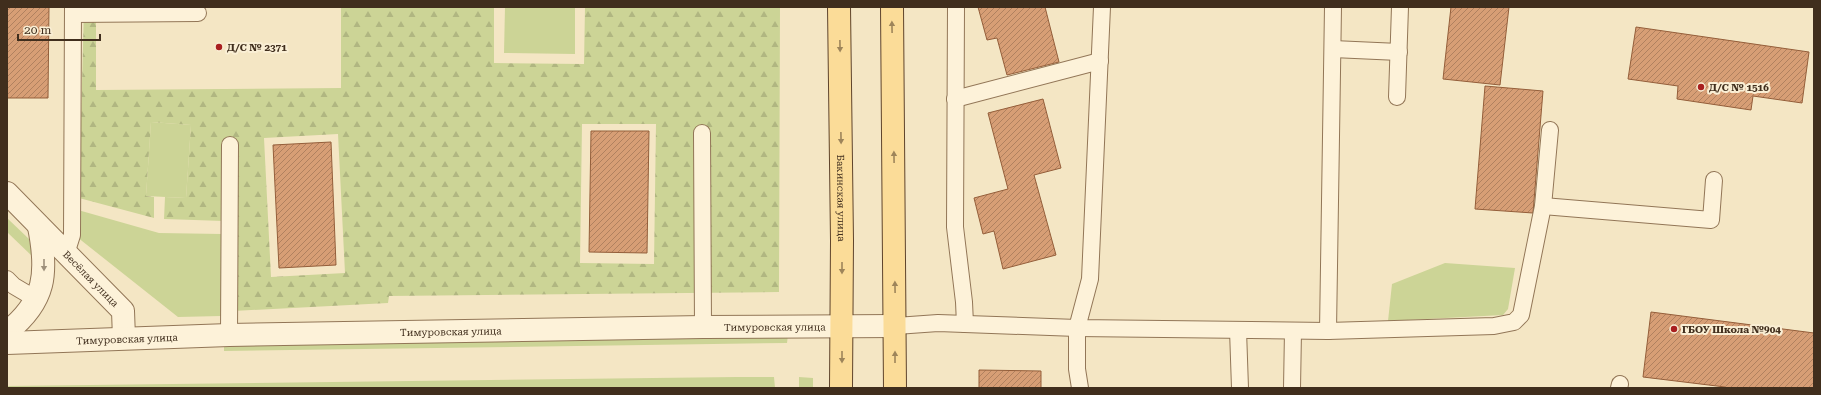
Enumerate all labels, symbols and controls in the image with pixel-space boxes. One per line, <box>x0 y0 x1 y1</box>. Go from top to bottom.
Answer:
scale bar <box>18 16 100 42</box>
one-way arrow <box>889 20 895 33</box>
text: 20 m <box>24 23 51 37</box>
one-way arrow <box>837 40 843 53</box>
marker: Д/C № 2371 <box>214 42 224 52</box>
place label: Д/C № 2371 <box>227 42 287 53</box>
marker: Д/C № 1516 <box>1696 82 1706 92</box>
place label: Д/C № 1516 <box>1709 82 1769 93</box>
one-way arrow <box>838 132 844 145</box>
one-way arrow <box>891 150 897 163</box>
street label: Бакинская улица <box>835 154 847 242</box>
street label: Весёлая улица <box>61 249 121 310</box>
one-way arrow <box>41 259 47 272</box>
one-way arrow <box>839 262 845 275</box>
one-way arrow <box>892 280 898 293</box>
street label: Тимуровская улица <box>724 321 826 333</box>
marker: ГБОУ Школа №904 <box>1669 324 1679 334</box>
place label: ГБОУ Школа №904 <box>1682 324 1781 335</box>
street label: Тимуровская улица <box>400 325 502 338</box>
street label: Тимуровская улица <box>76 332 178 347</box>
one-way arrow <box>892 350 898 363</box>
one-way arrow <box>839 351 845 364</box>

